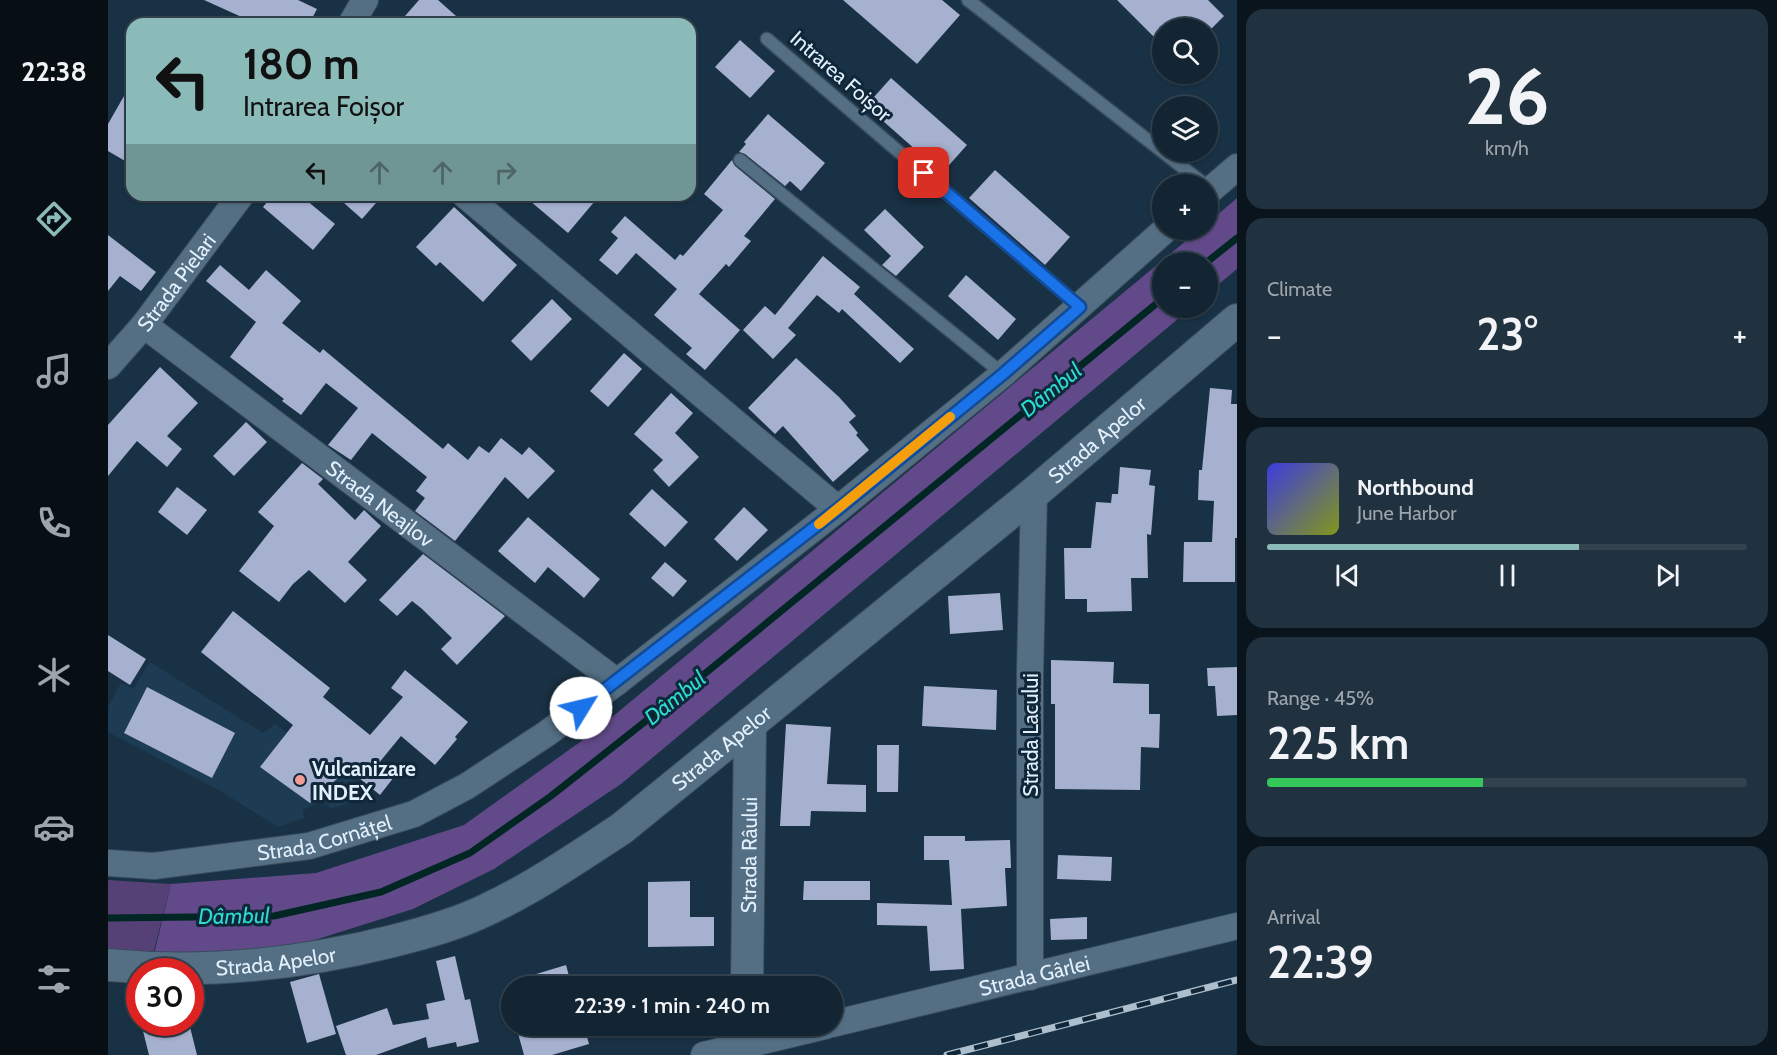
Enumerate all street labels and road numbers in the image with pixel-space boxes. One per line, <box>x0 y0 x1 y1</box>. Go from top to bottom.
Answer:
street label: Intrarea Foișor <box>784 25 897 128</box>
street label: Strada Pielari <box>131 228 220 336</box>
street label: Strada Apelor <box>1043 391 1151 488</box>
street label: Strada Neajlov <box>321 455 440 552</box>
street label: Strada Lacului <box>1018 673 1043 797</box>
street label: Strada Apelor <box>666 700 776 795</box>
street label: Strada Râului <box>735 797 762 913</box>
street label: Strada Cornățel <box>256 809 394 865</box>
street label: Strada Apelor <box>215 941 338 980</box>
street label: Strada Gârlei <box>976 950 1092 1001</box>

